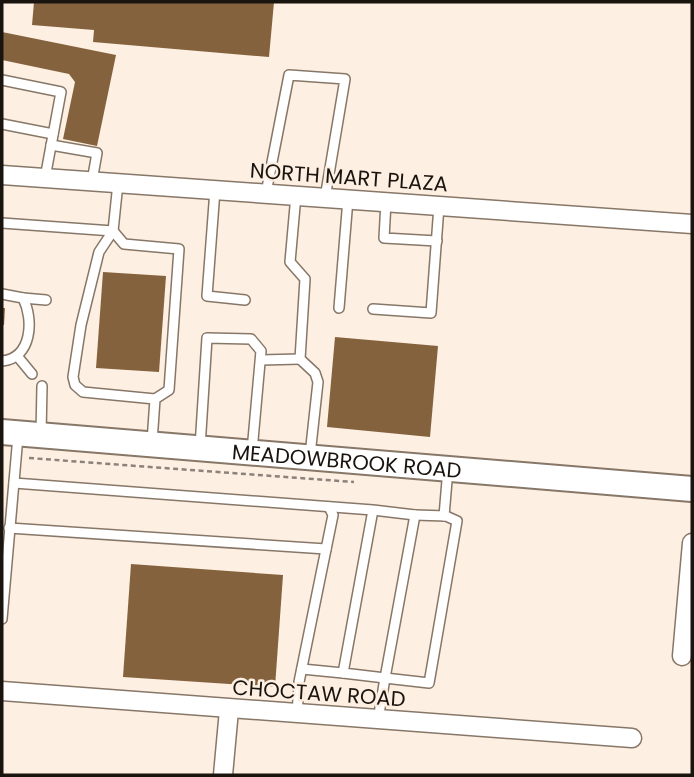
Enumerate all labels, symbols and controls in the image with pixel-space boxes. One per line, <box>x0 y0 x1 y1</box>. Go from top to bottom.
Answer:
street label: NORTH MART PLAZA <box>249 156 449 198</box>
street label: MEADOWBROOK ROAD <box>231 437 463 484</box>
street label: CHOCTAW ROAD <box>232 672 406 714</box>

